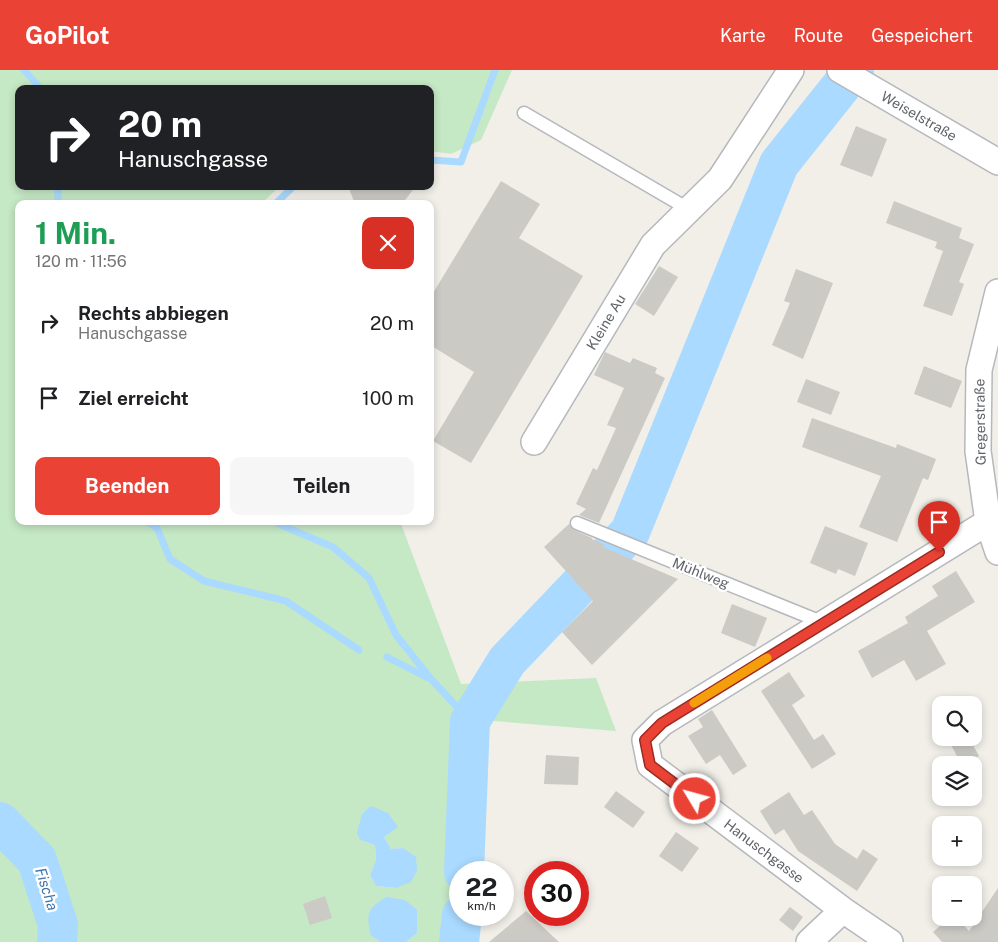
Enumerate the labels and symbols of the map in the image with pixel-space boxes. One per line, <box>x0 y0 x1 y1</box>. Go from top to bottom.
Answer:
street label: Weiselstraße <box>878 88 960 144</box>
street label: Kleine Au <box>583 291 629 353</box>
street label: Gregerstraße <box>971 378 989 466</box>
pin <box>918 501 960 552</box>
street label: Mühlweg <box>670 554 732 592</box>
position arrow <box>668 772 720 824</box>
street label: Hanuschgasse <box>721 816 807 886</box>
speed limit sign: 30 <box>524 861 589 926</box>
water label: Fischa <box>32 866 62 912</box>

